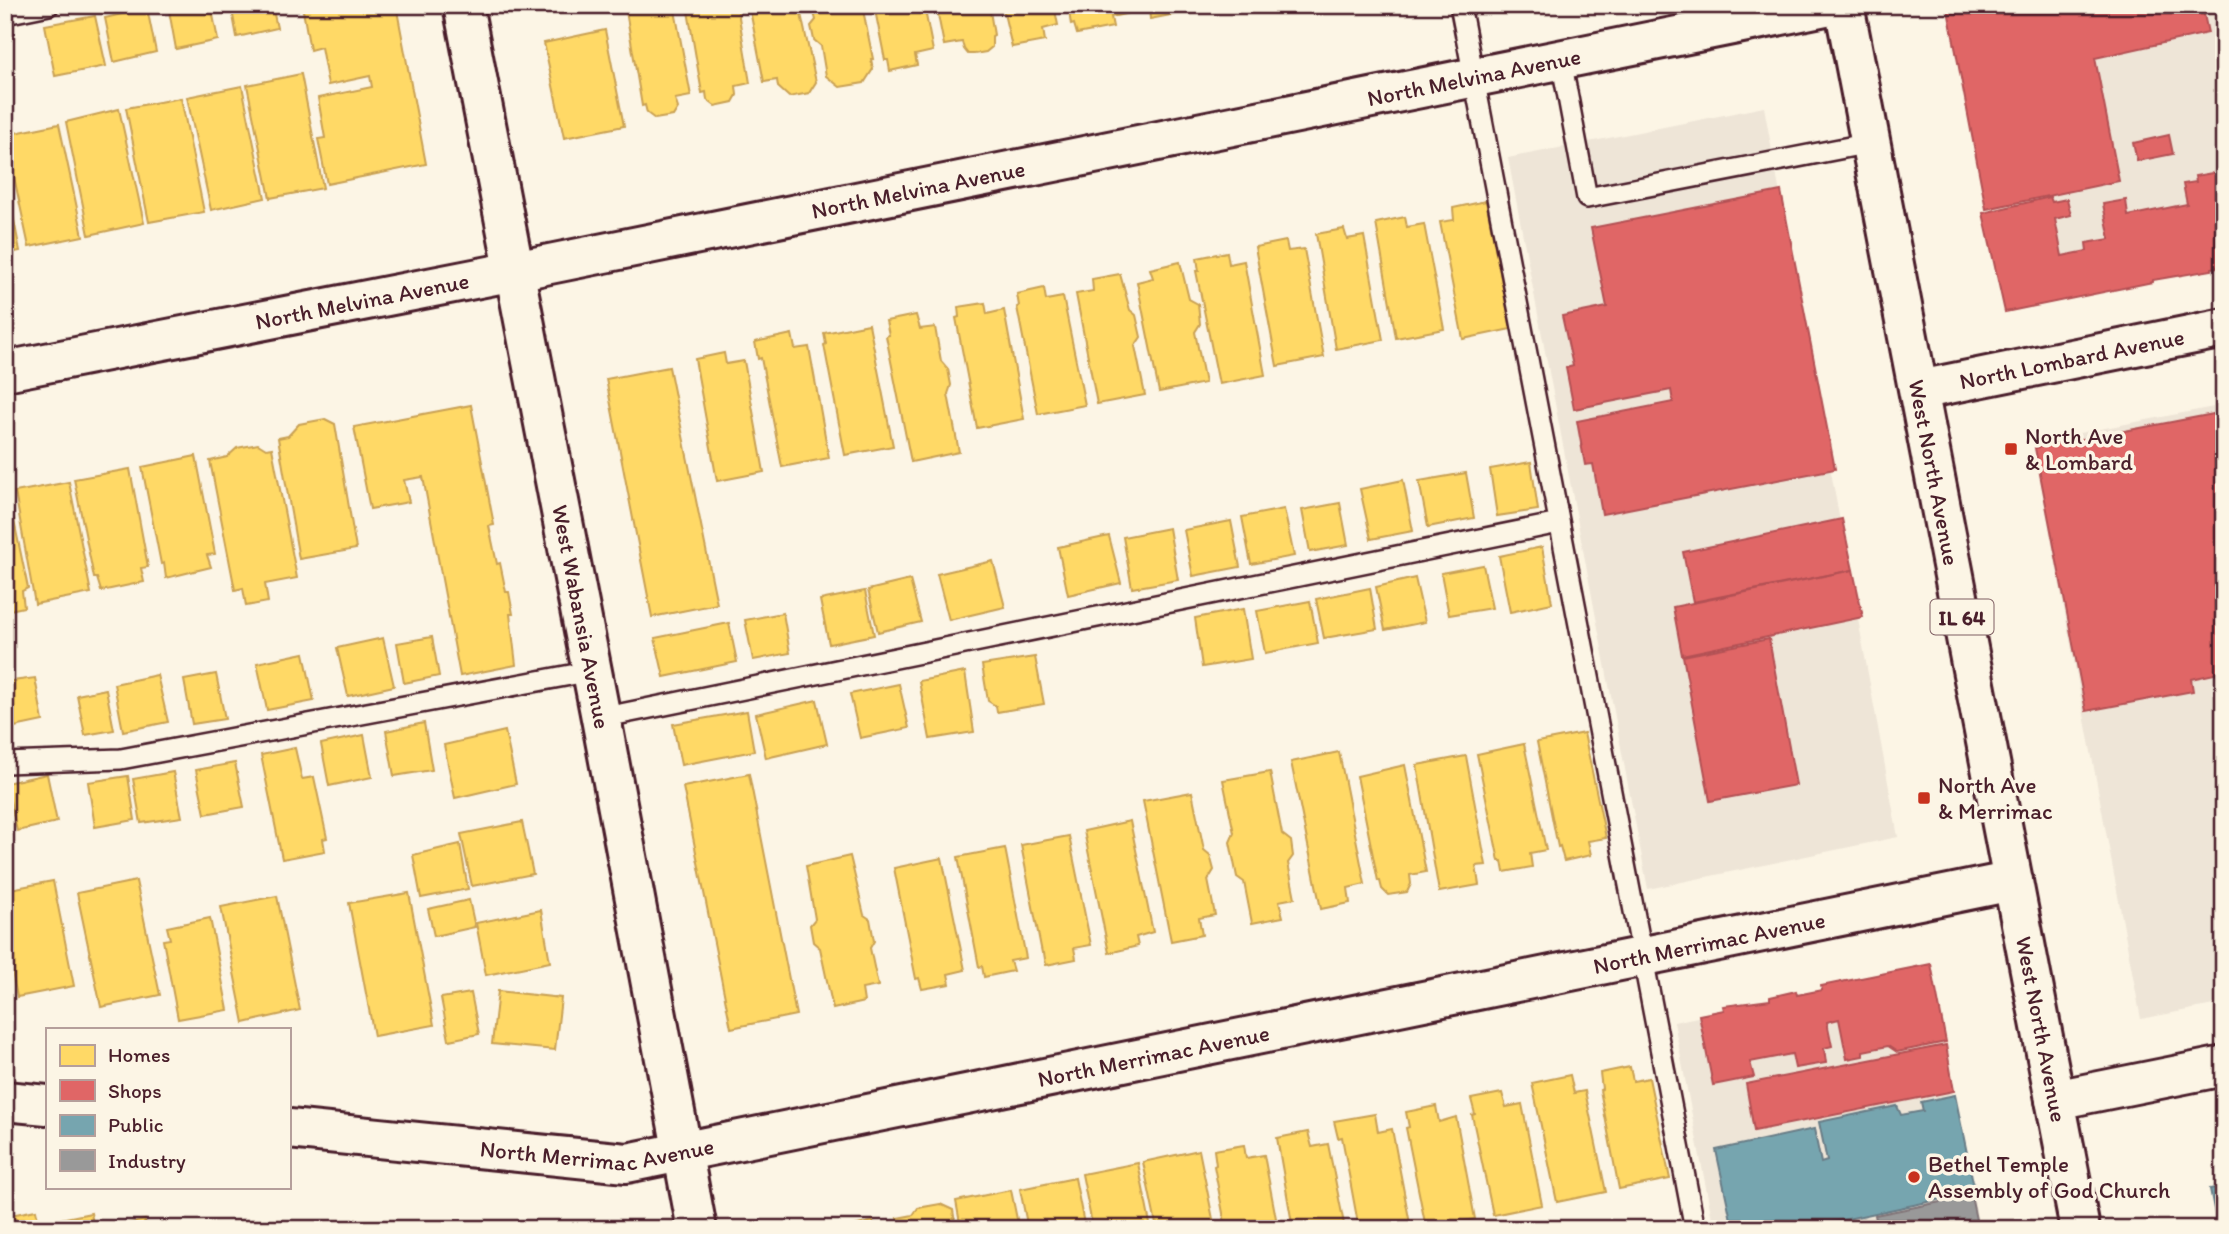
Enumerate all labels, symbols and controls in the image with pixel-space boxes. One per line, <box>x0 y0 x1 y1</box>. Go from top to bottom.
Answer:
street label: North Melvina Avenue <box>1365 42 1583 112</box>
street label: North Melvina Avenue <box>809 154 1027 225</box>
street label: North Melvina Avenue <box>253 266 472 336</box>
street label: North Lombard Avenue <box>1957 322 2187 395</box>
street label: West North Avenue <box>1902 377 1966 568</box>
place label: North Ave & Lombard <box>2025 422 2133 476</box>
marker: North Ave & Lombard <box>2003 441 2019 457</box>
street label: West Wabansia Avenue <box>546 502 617 731</box>
road number: IL 64 <box>1930 600 1994 634</box>
place label: North Ave & Merrimac <box>1938 771 2053 825</box>
marker: North Ave & Merrimac <box>1916 790 1932 806</box>
street label: North Merrimac Avenue <box>1591 906 1828 980</box>
street label: West North Avenue <box>2010 934 2073 1125</box>
street label: North Merrimac Avenue <box>1035 1019 1272 1093</box>
legend <box>46 1028 290 1188</box>
text: Homes <box>108 1042 170 1067</box>
text: Shops <box>108 1078 162 1103</box>
text: Public <box>108 1112 164 1137</box>
street label: North Merrimac Avenue <box>479 1132 716 1177</box>
text: Industry <box>108 1148 186 1173</box>
place label: Bethel Temple Assembly of God Church <box>1928 1150 2170 1204</box>
marker: Bethel Temple Assembly of God Church <box>1906 1169 1922 1185</box>

